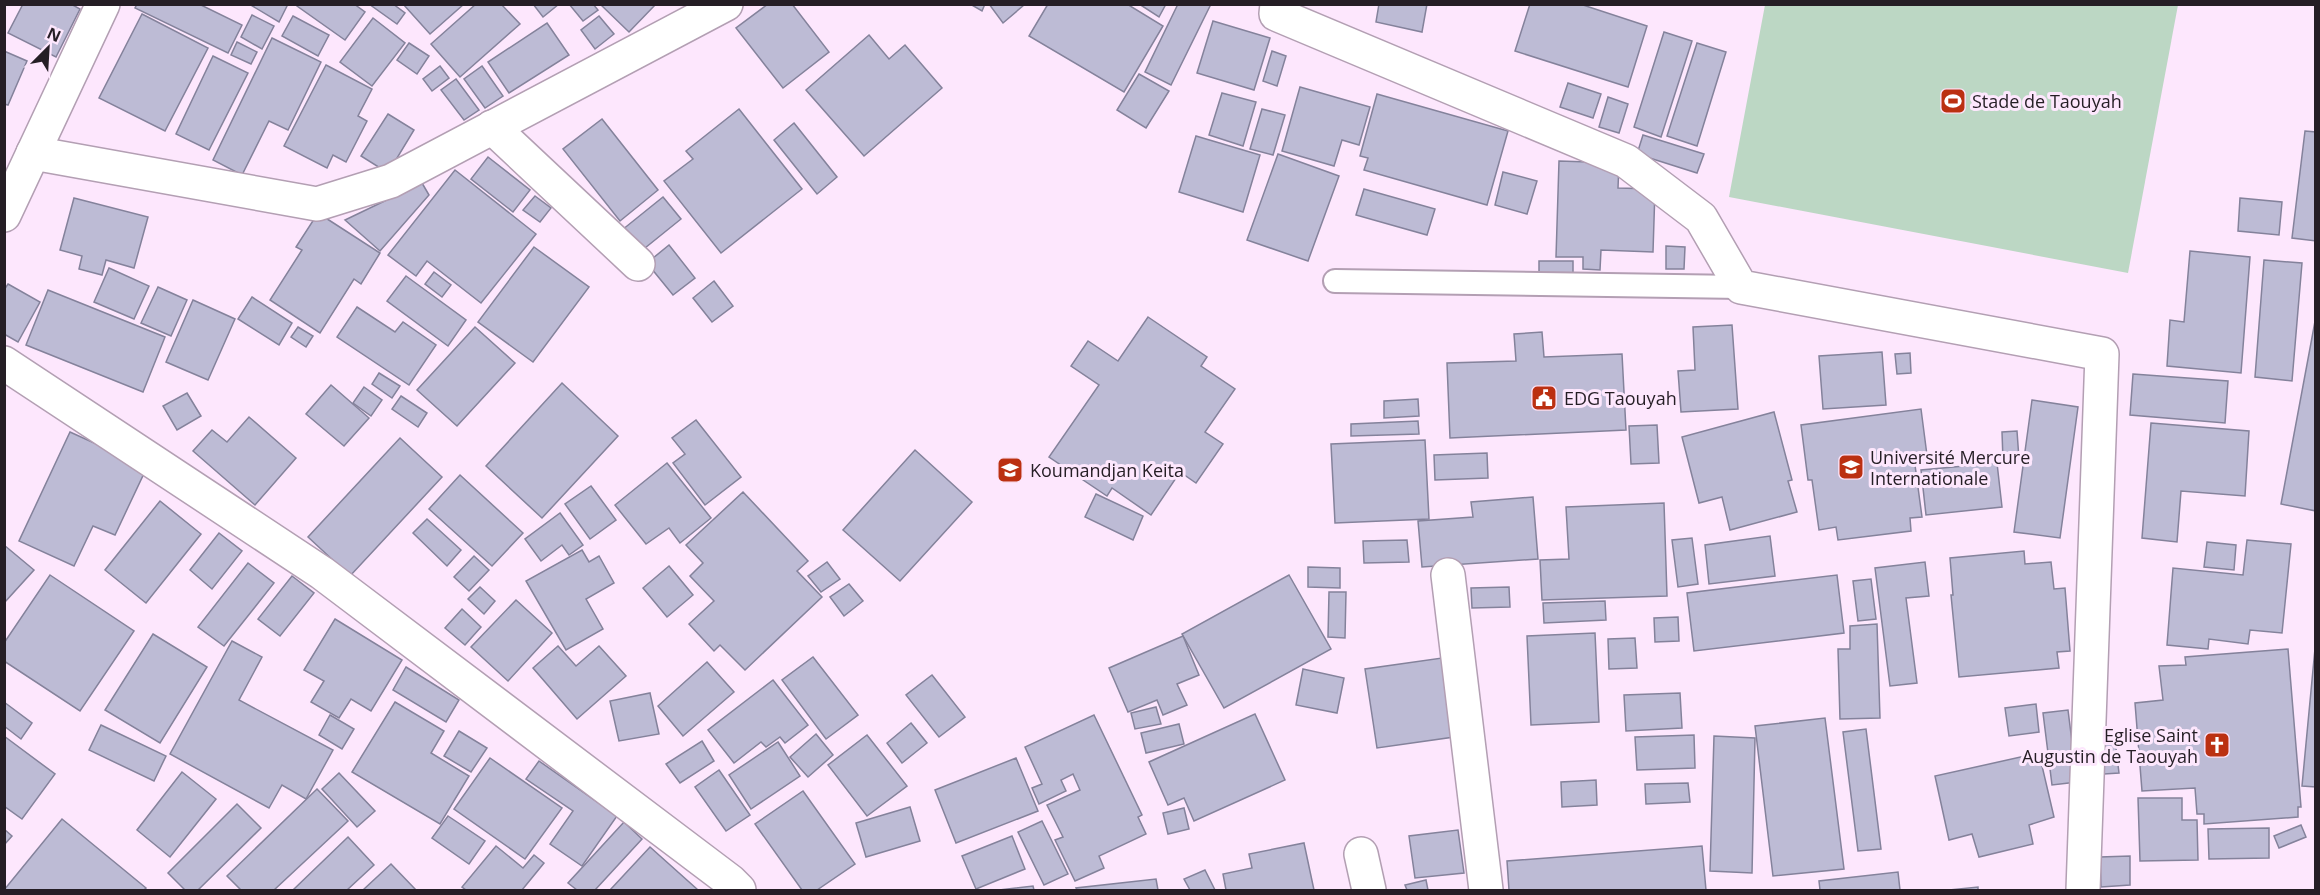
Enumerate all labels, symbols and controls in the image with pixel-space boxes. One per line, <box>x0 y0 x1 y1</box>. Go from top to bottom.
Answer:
north arrow <box>18 18 78 78</box>
text: N <box>44 22 65 47</box>
sports icon: Stade de Taouyah <box>1938 86 1968 116</box>
place label: Stade de Taouyah <box>1972 89 2122 113</box>
public building icon: EDG Taouyah <box>1529 383 1559 413</box>
place label: EDG Taouyah <box>1564 386 1677 410</box>
place label: Université Mercure Internationale <box>1870 445 2030 490</box>
school or university icon: Université Mercure Internationale <box>1836 452 1866 482</box>
school or university icon: Koumandjan Keita <box>995 455 1025 485</box>
place label: Koumandjan Keita <box>1030 458 1184 482</box>
place label: Eglise Saint Augustin de Taouyah <box>2022 723 2198 768</box>
church icon: Eglise Saint Augustin de Taouyah <box>2202 730 2232 760</box>

